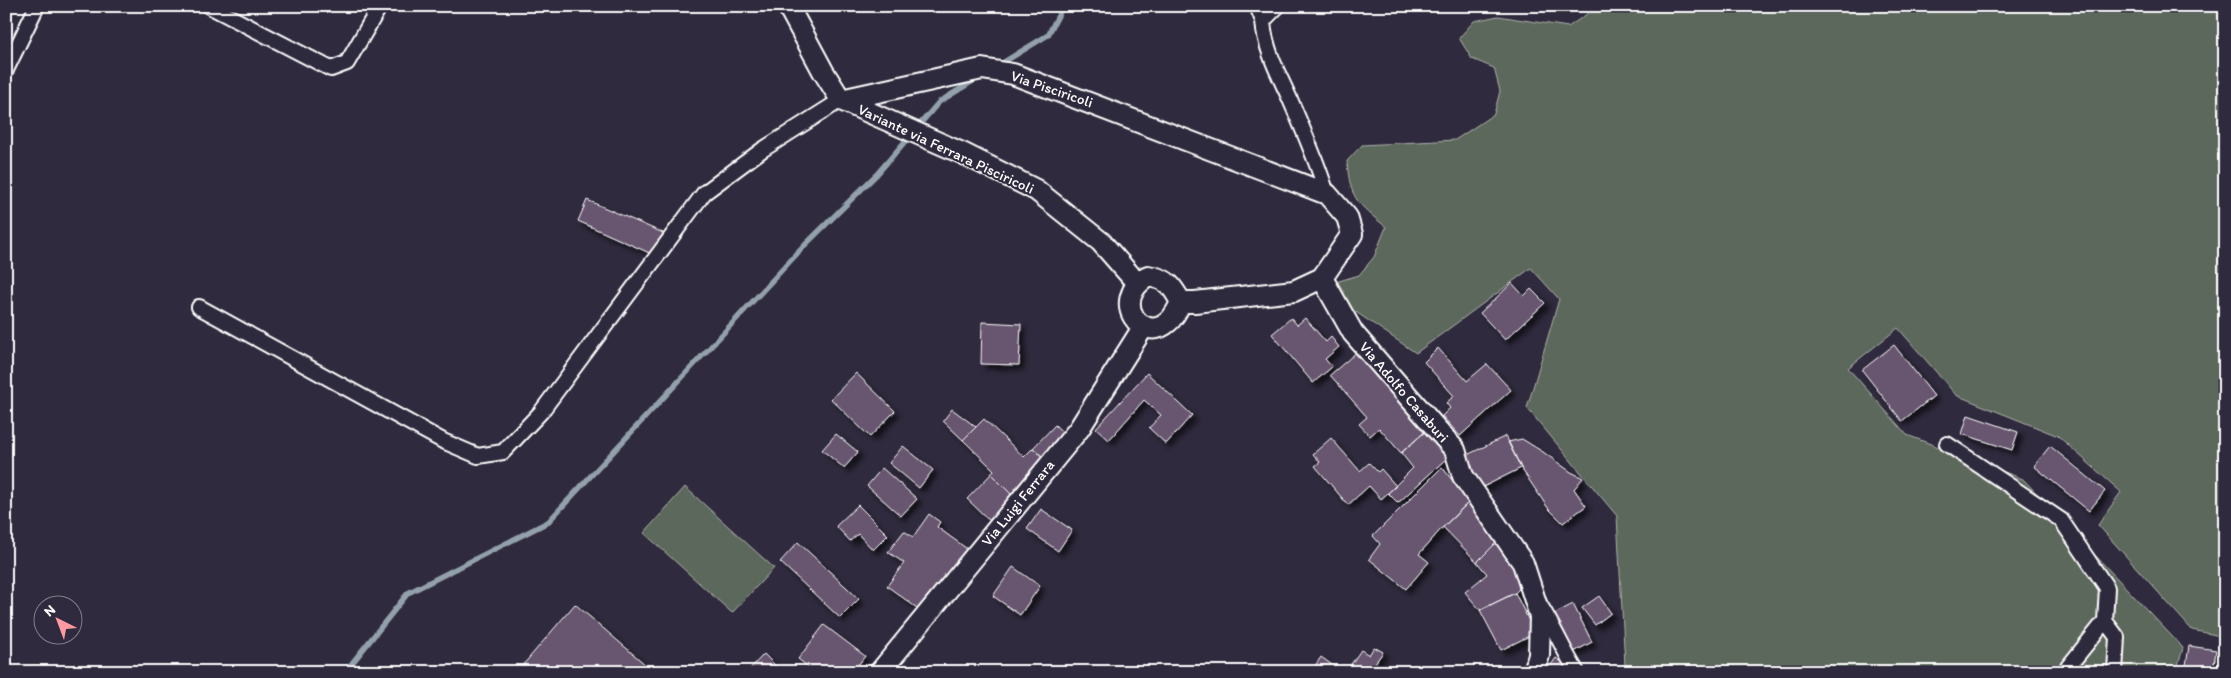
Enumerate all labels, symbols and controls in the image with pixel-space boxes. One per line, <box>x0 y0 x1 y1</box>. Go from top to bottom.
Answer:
street label: Via Pisciricoli <box>1009 67 1095 111</box>
street label: Variante via Ferrara Pisciricoli <box>855 100 1037 198</box>
street label: Via Adolfo Casaburi <box>1355 338 1453 446</box>
street label: Via Luigi Ferrara <box>978 456 1059 550</box>
north arrow <box>32 596 82 646</box>
text: N <box>40 601 59 620</box>

